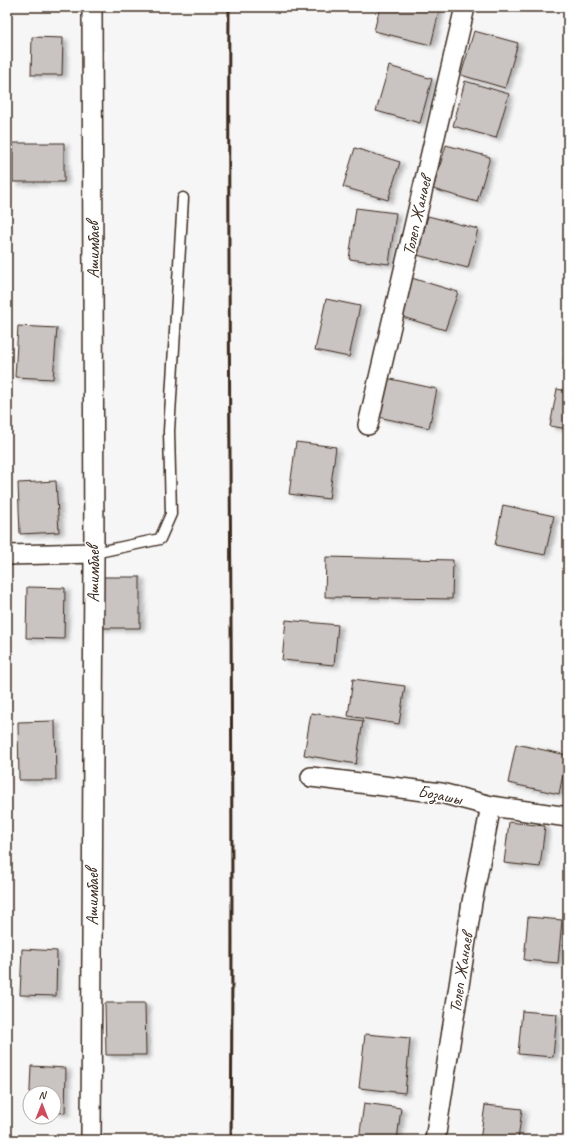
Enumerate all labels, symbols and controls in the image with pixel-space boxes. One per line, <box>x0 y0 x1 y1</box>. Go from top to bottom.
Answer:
street label: Толеп Жанаев <box>398 171 437 257</box>
street label: Ашимбаев <box>83 218 104 279</box>
street label: Ашимбаев <box>83 542 104 603</box>
street label: Бозашы <box>416 780 466 811</box>
street label: Ашимбаев <box>82 865 103 926</box>
street label: Толеп Жанаев <box>444 928 478 1014</box>
north arrow <box>22 1085 62 1125</box>
text: N <box>39 1088 48 1102</box>

